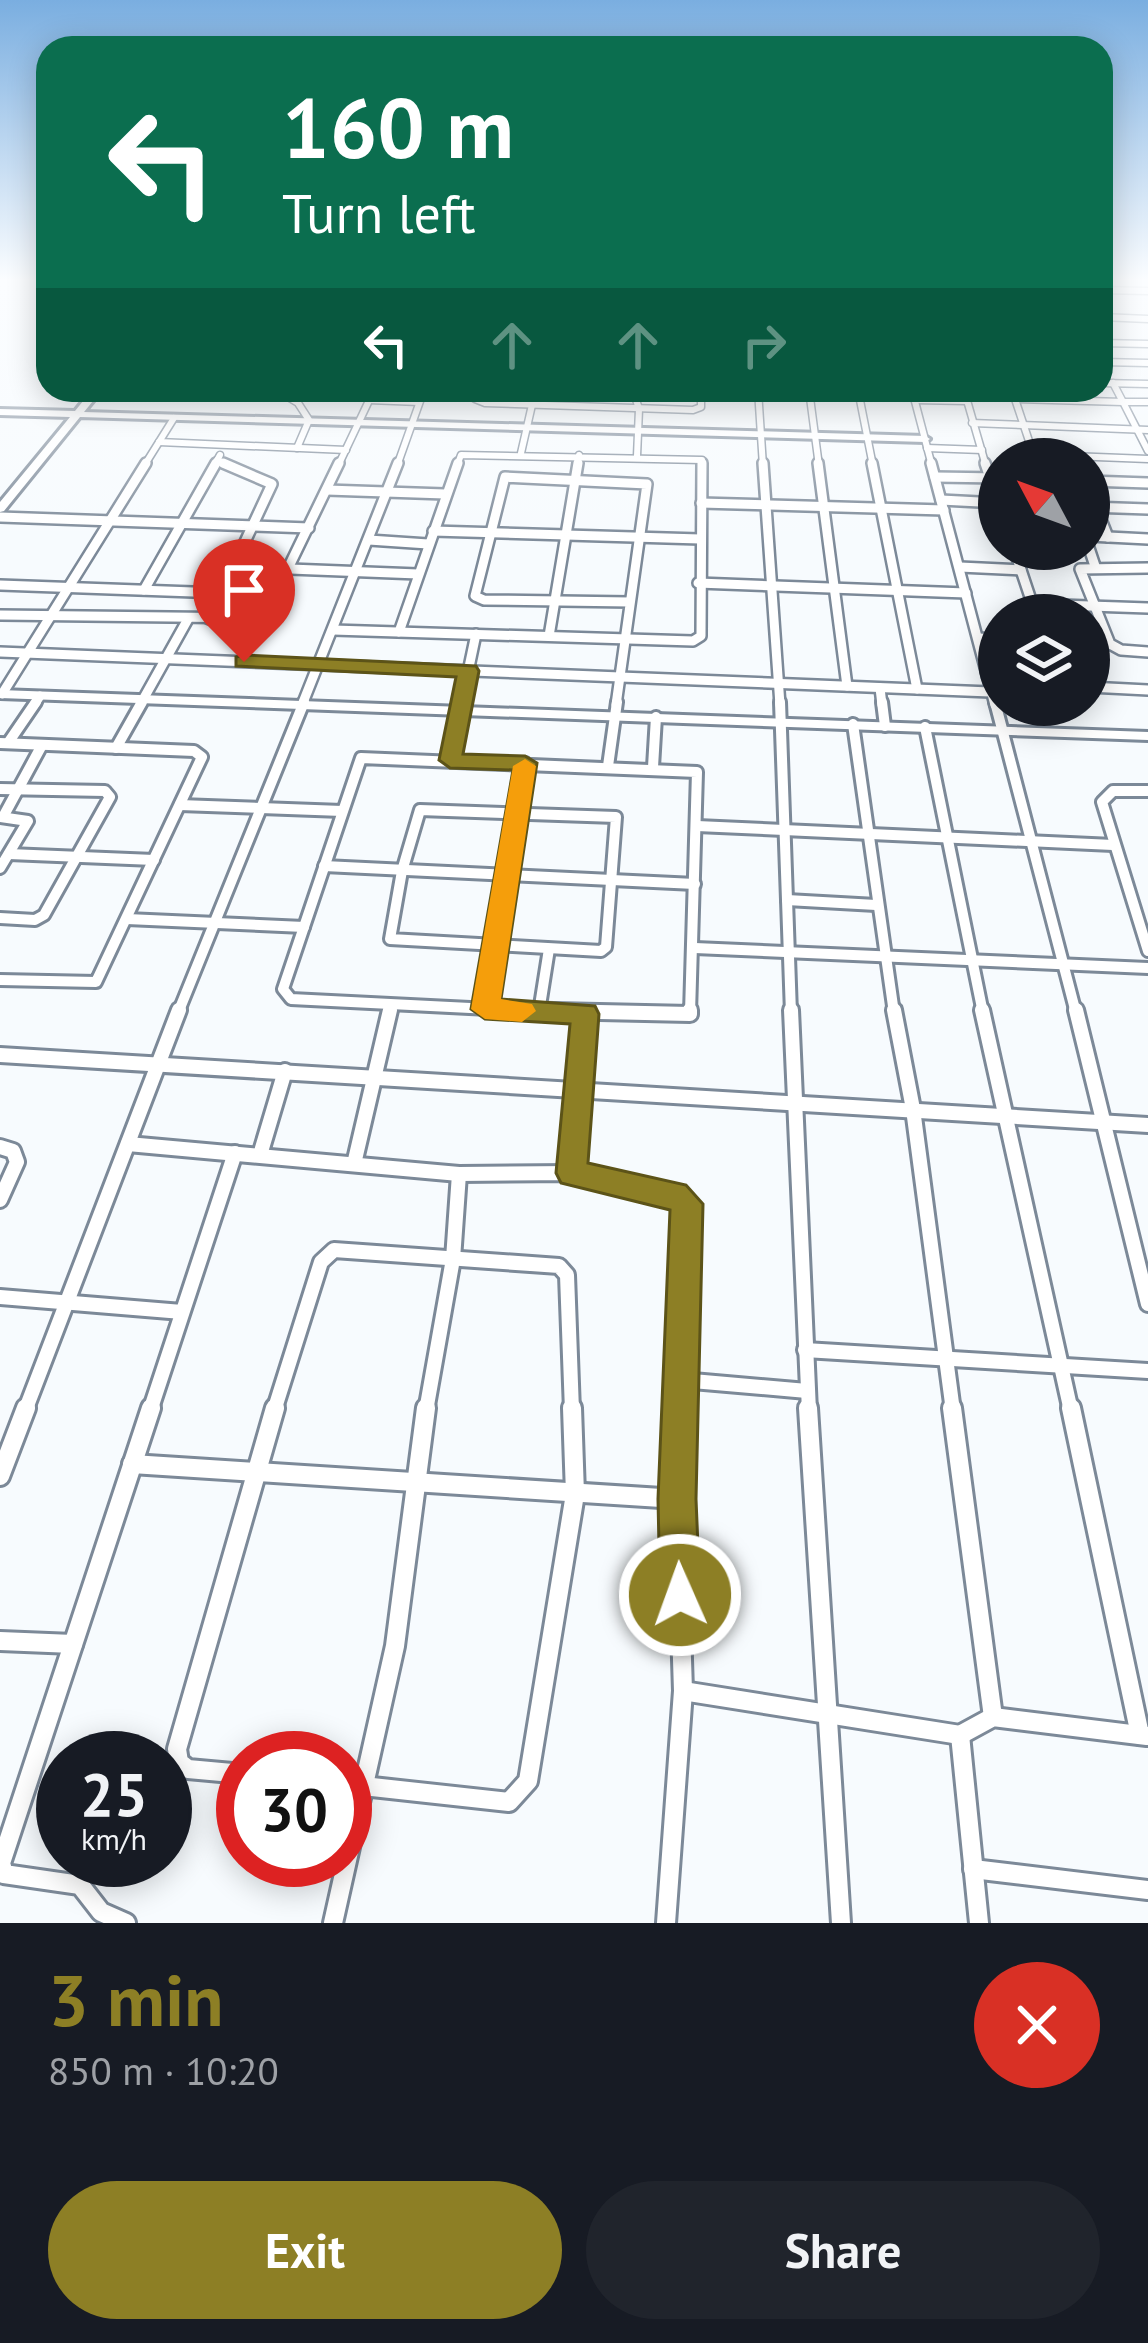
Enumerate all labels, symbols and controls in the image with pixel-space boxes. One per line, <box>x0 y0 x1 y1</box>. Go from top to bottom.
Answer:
text: 160 m <box>282 72 514 181</box>
icon: left <box>84 84 240 240</box>
text: Turn left <box>282 178 476 248</box>
icon: left <box>353 312 419 378</box>
icon: ahead <box>479 312 545 378</box>
icon: ahead <box>605 312 671 378</box>
icon: right <box>731 312 797 378</box>
north arrow <box>978 438 1110 570</box>
map controls <box>978 438 1110 726</box>
pin <box>193 539 295 662</box>
icon: arrive <box>211 557 277 623</box>
button: layers <box>978 594 1110 726</box>
position arrow <box>617 1532 743 1658</box>
speed limit sign: 30 <box>216 1731 372 1887</box>
text: 25 <box>80 1755 148 1833</box>
text: km/h <box>81 1819 147 1858</box>
text: 3 min <box>48 1953 224 2046</box>
button: close <box>974 1962 1100 2088</box>
text: 850 m · 10:20 <box>48 2045 279 2096</box>
button: Exit <box>48 2181 562 2319</box>
button: Share <box>586 2181 1100 2319</box>

